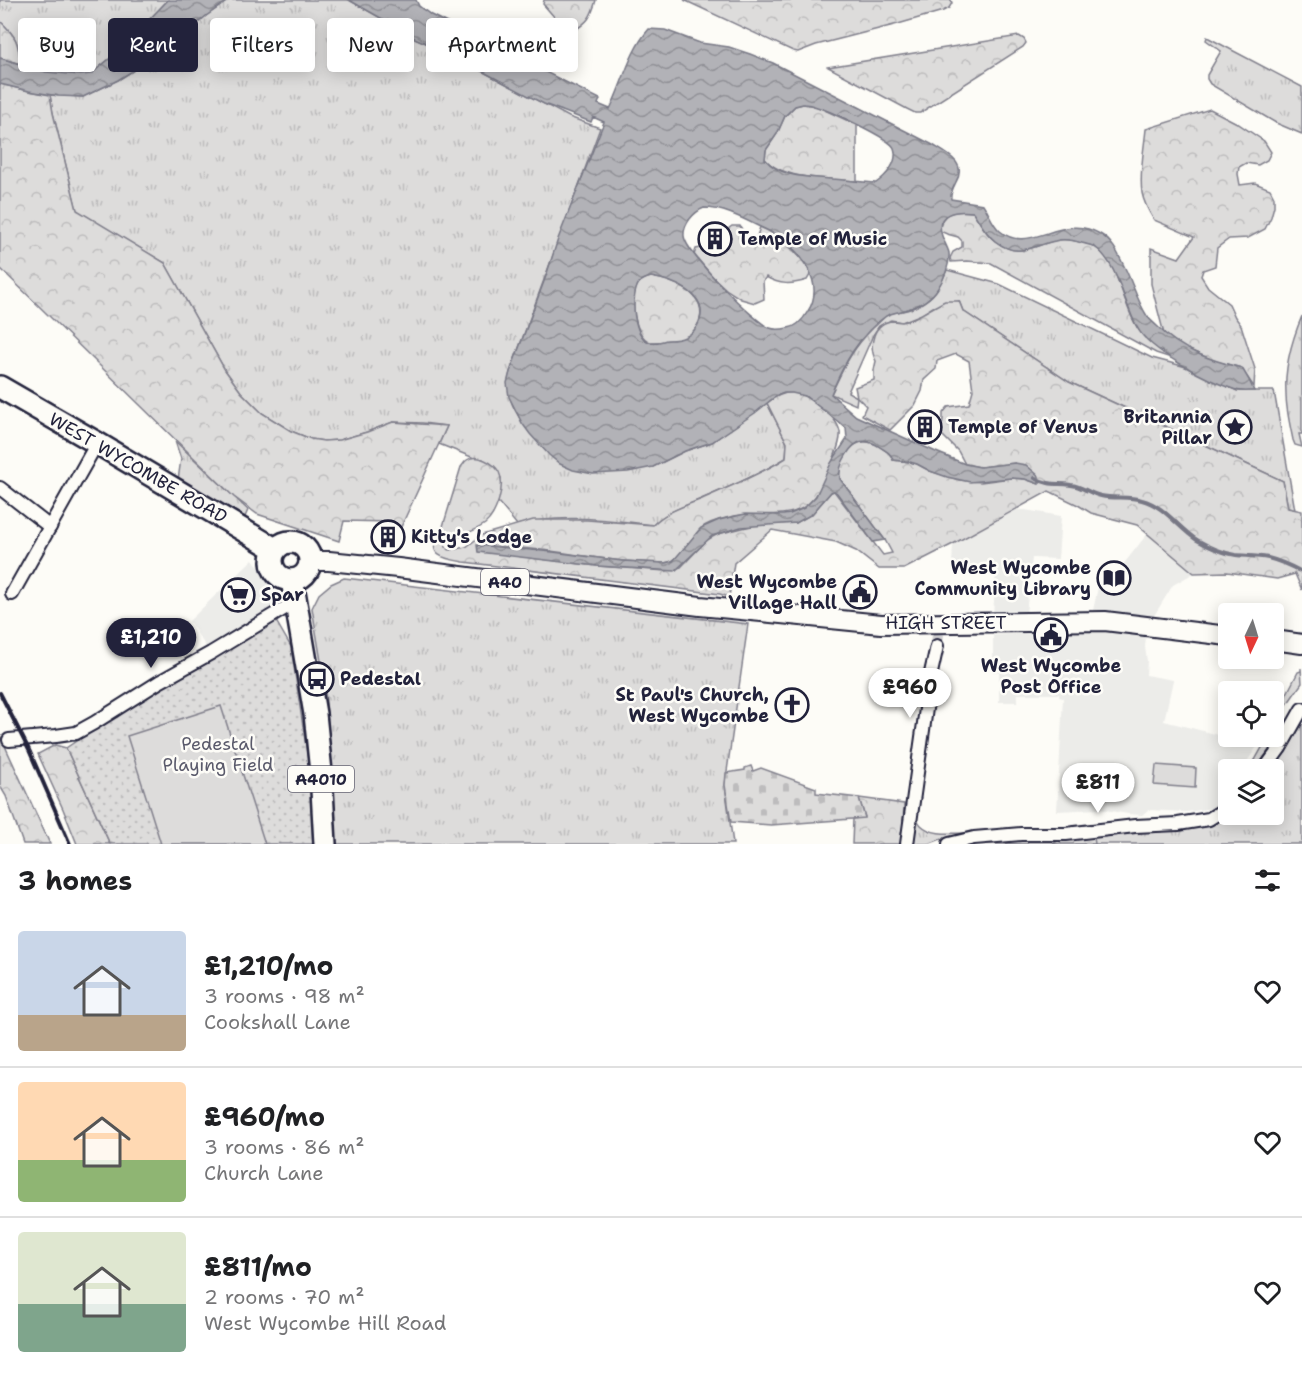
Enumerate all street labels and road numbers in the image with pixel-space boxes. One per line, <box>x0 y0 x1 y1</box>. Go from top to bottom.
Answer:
street label: WEST WYCOMBE ROAD <box>45 407 232 529</box>
road number: A40 <box>481 569 529 595</box>
street label: HIGH STREET <box>885 611 1007 635</box>
road number: A4010 <box>288 766 354 792</box>

